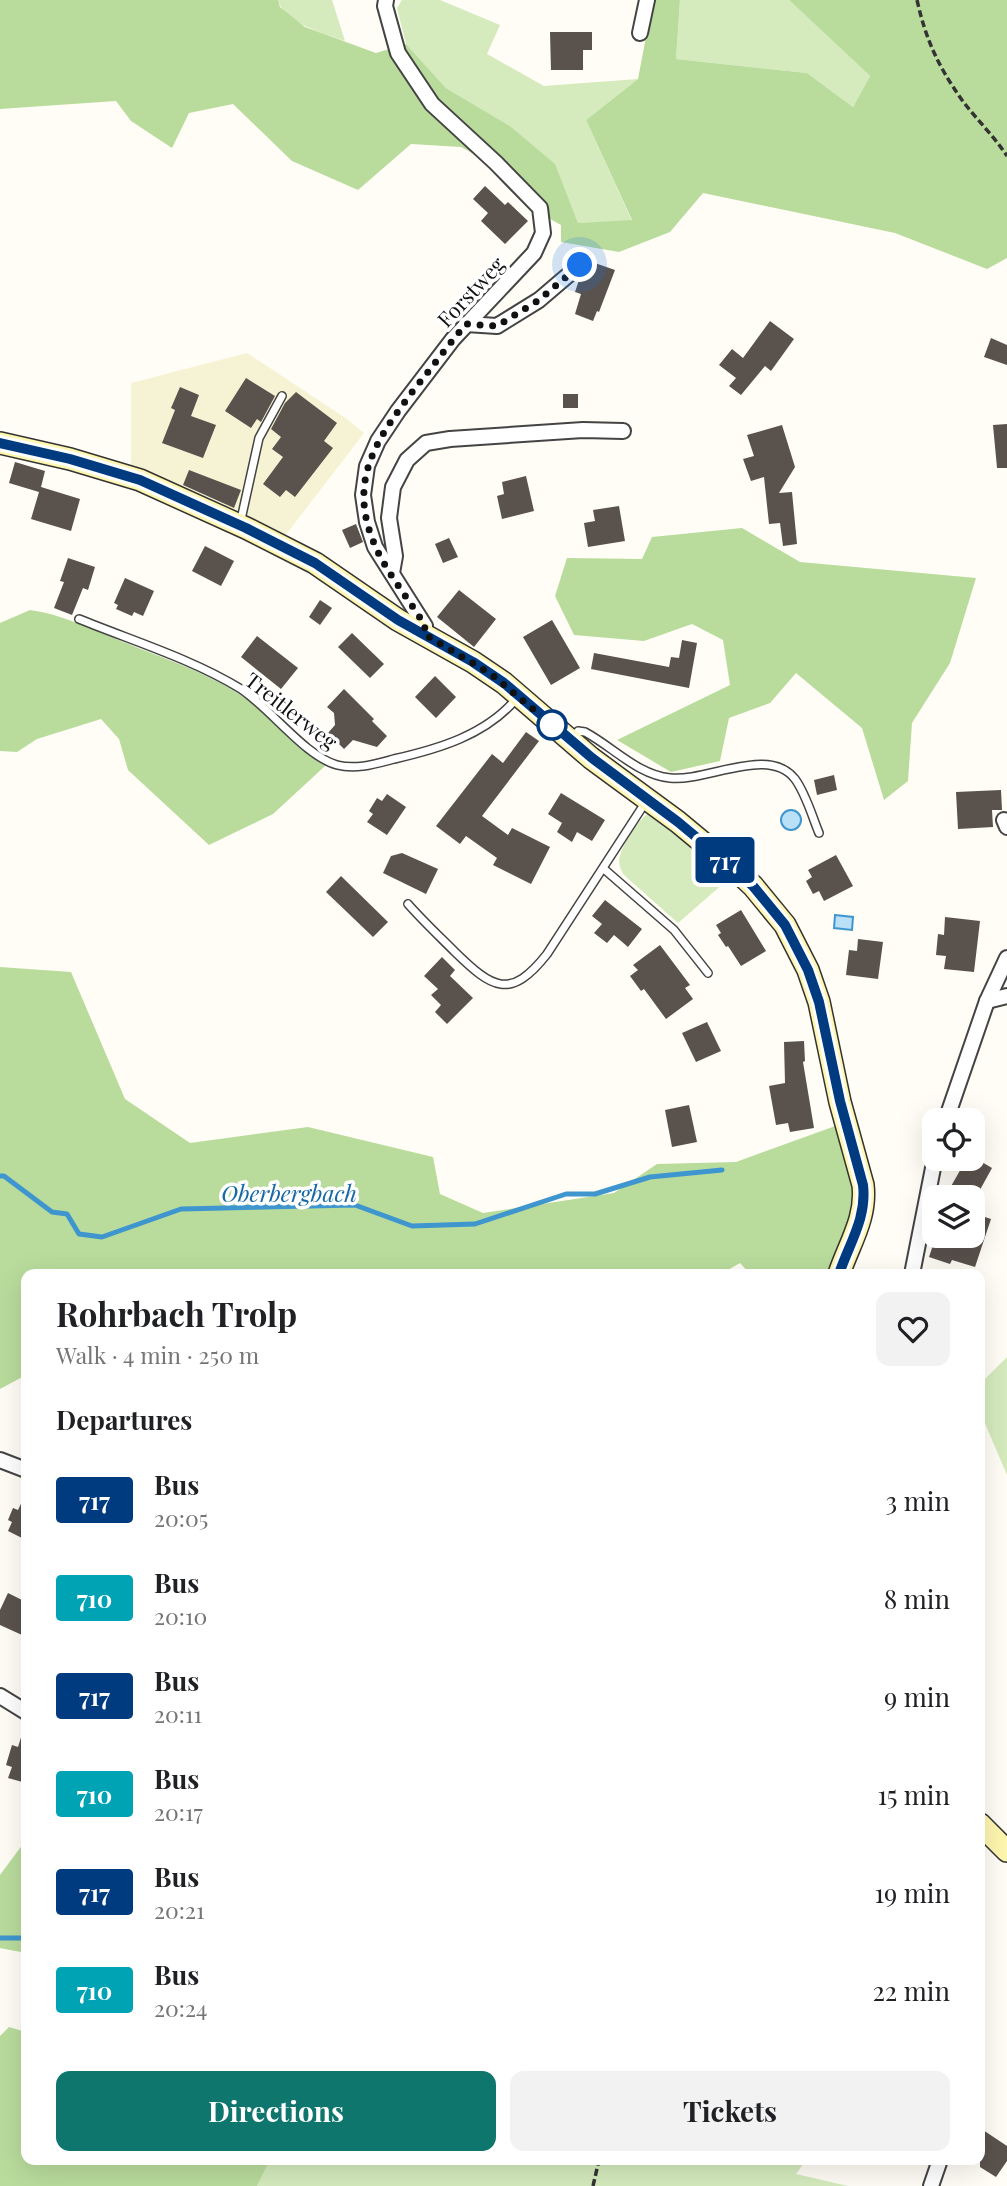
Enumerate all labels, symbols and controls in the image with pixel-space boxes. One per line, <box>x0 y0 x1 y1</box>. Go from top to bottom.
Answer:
your location <box>562 247 597 282</box>
street label: Forstweg <box>430 250 510 332</box>
street label: Treitlerweg <box>240 665 344 755</box>
unlabelled marker <box>537 710 567 740</box>
line badge: 717 <box>685 837 765 883</box>
text: 717 <box>709 844 741 876</box>
map controls <box>922 1108 985 1248</box>
button: locate <box>922 1108 985 1171</box>
water label: Oberbergbach <box>221 1177 357 1208</box>
button: layers <box>922 1185 985 1248</box>
text: Rohrbach Trolp <box>56 1291 297 1335</box>
button: heart <box>876 1292 950 1366</box>
text: Walk · 4 min · 250 m <box>56 1339 259 1370</box>
text: Departures <box>56 1402 192 1437</box>
text: Bus <box>154 1467 199 1502</box>
text: 3 min <box>886 1483 950 1518</box>
text: 717 <box>79 1484 110 1516</box>
text: 20:05 <box>154 1502 208 1533</box>
text: Bus <box>154 1565 199 1600</box>
text: 8 min <box>884 1581 950 1616</box>
text: 710 <box>77 1582 112 1614</box>
text: 20:10 <box>154 1600 207 1631</box>
text: Bus <box>154 1663 199 1698</box>
text: 9 min <box>884 1679 950 1714</box>
text: 717 <box>79 1680 110 1712</box>
text: 20:11 <box>154 1698 202 1729</box>
text: Bus <box>154 1761 199 1796</box>
text: 15 min <box>878 1777 950 1812</box>
text: 710 <box>77 1778 112 1810</box>
text: 20:17 <box>154 1796 203 1827</box>
text: Bus <box>154 1859 199 1894</box>
text: 19 min <box>874 1875 950 1910</box>
text: 717 <box>79 1876 110 1908</box>
text: 20:21 <box>154 1894 204 1925</box>
text: Bus <box>154 1957 199 1992</box>
text: 22 min <box>872 1973 950 2008</box>
text: 710 <box>77 1974 112 2006</box>
text: 20:24 <box>154 1992 207 2023</box>
button: Directions <box>56 2071 496 2151</box>
button: Tickets <box>510 2071 950 2151</box>

